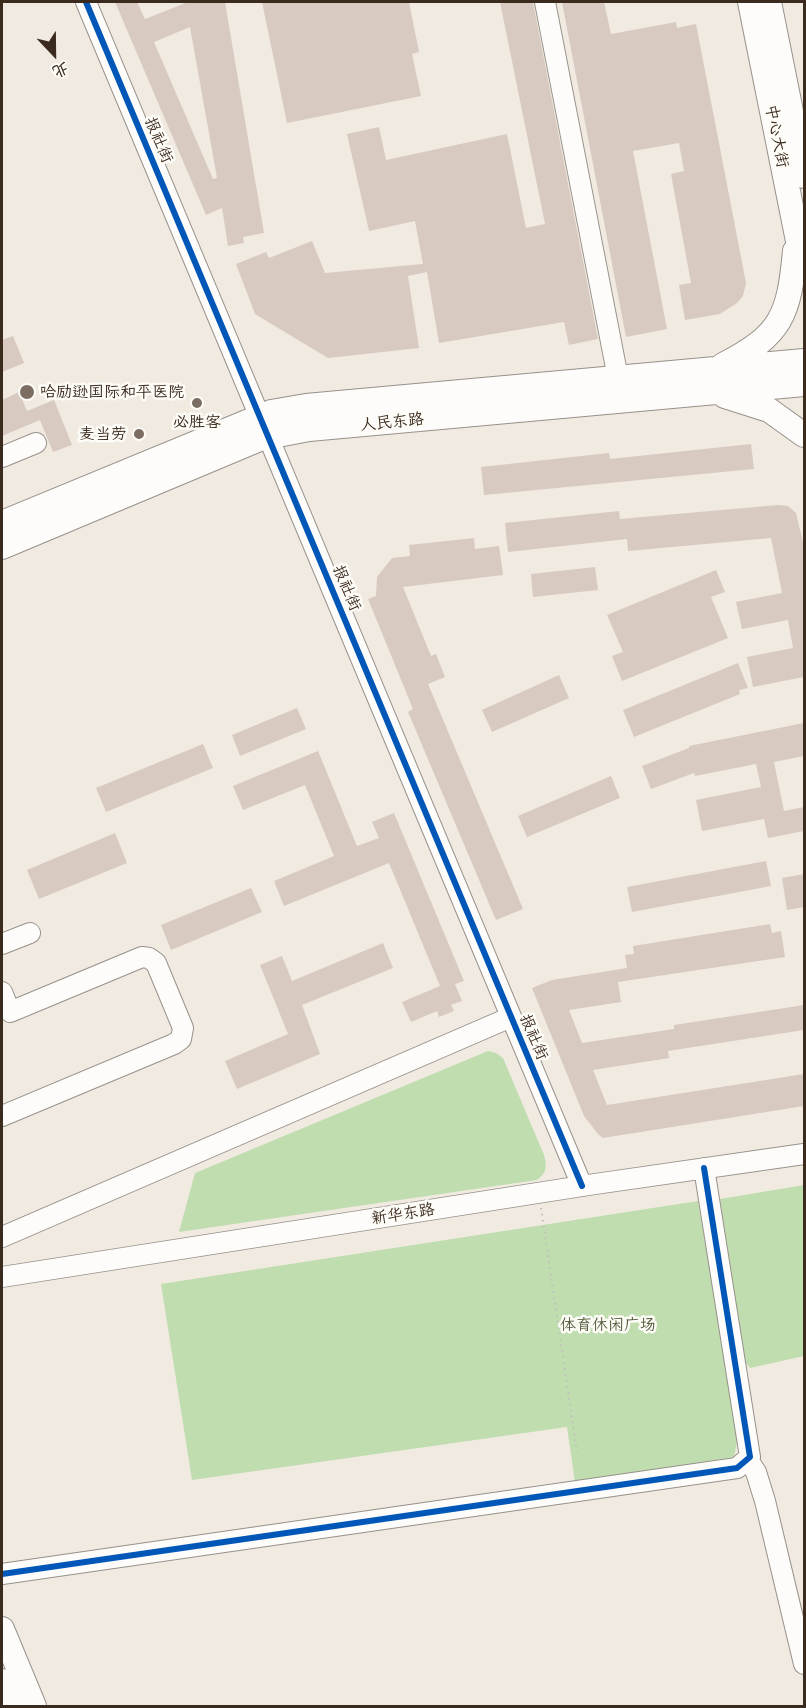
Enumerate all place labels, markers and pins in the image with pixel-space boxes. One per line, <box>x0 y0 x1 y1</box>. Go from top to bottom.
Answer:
place label: 哈励逊国际和平医院 <box>40 382 184 402</box>
marker: 哈励逊国际和平医院 <box>18 383 36 401</box>
marker: 必胜客 <box>190 396 204 410</box>
place label: 必胜客 <box>173 412 221 432</box>
place label: 麦当劳 <box>79 424 127 444</box>
marker: 麦当劳 <box>132 427 146 441</box>

